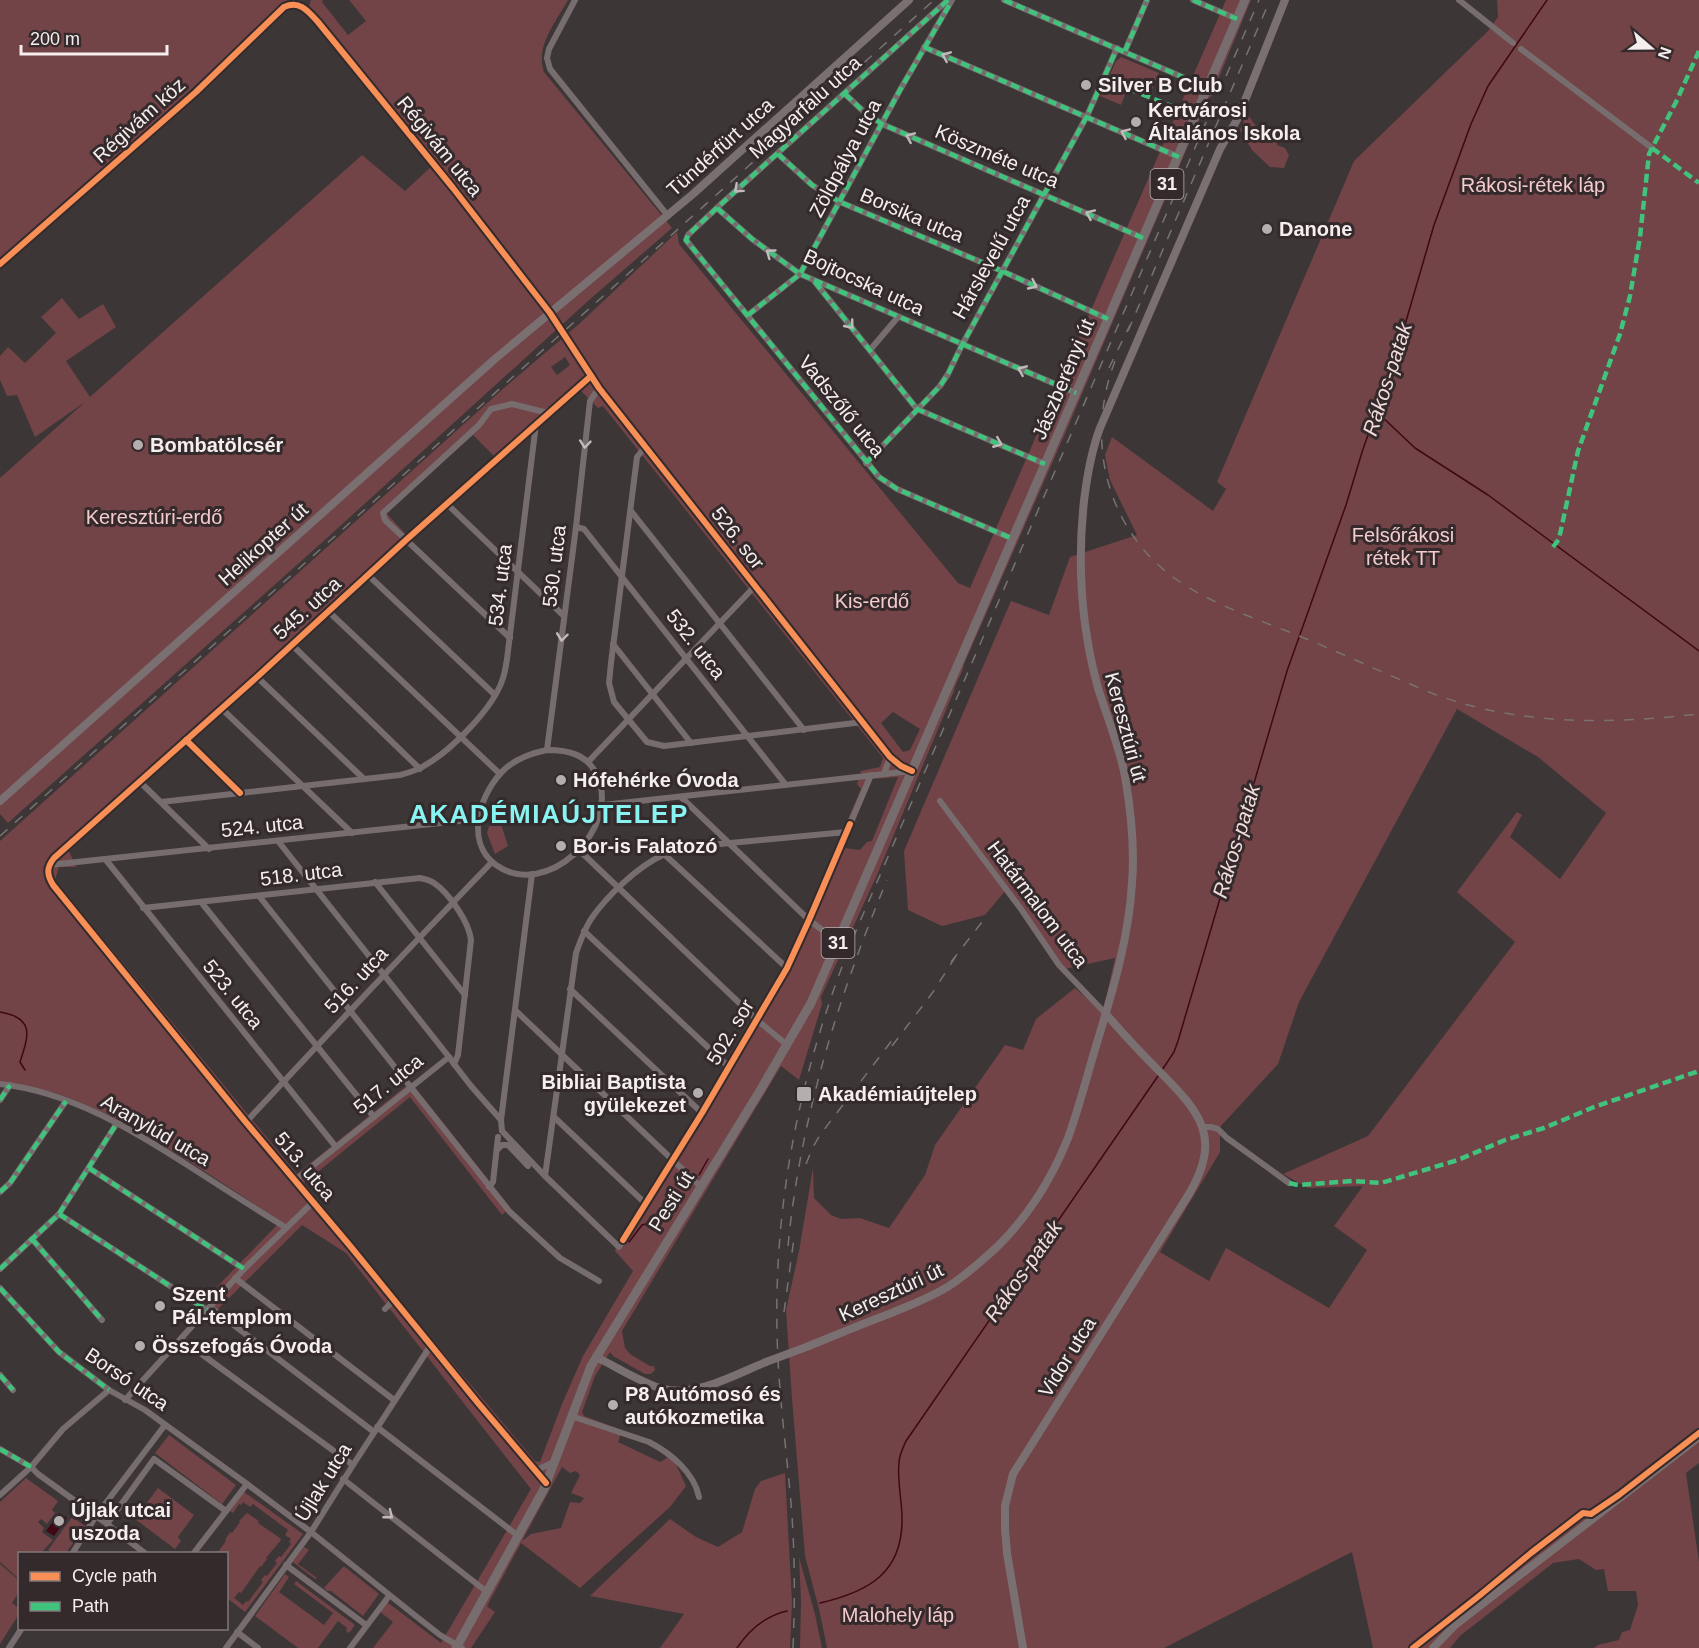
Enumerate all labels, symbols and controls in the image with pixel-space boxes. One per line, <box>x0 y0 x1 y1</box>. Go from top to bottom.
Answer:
scale bar <box>21 18 166 56</box>
north arrow <box>1621 18 1681 78</box>
text: 200 m <box>30 29 80 49</box>
text: N <box>1655 45 1675 61</box>
street label: Magyarfalu utca <box>745 51 866 163</box>
one-way arrow <box>941 51 952 63</box>
street label: Régivám köz <box>89 73 189 167</box>
place label: Silver B Club <box>1098 74 1222 96</box>
marker: Silver B Club <box>1079 78 1093 92</box>
street label: Régivám utca <box>393 92 488 201</box>
street label: Tündérfürt utca <box>662 93 778 201</box>
street label: Zöldpálya utca <box>805 95 886 221</box>
place label: Kertvárosi Általános Iskola <box>1148 99 1301 144</box>
marker: Kertvárosi Általános Iskola <box>1129 115 1143 129</box>
street label: Köszméte utca <box>932 120 1063 192</box>
one-way arrow <box>1120 129 1131 141</box>
one-way arrow <box>906 132 917 144</box>
road number: 31 <box>1150 169 1184 199</box>
park label: Rákosi-rétek láp <box>1461 174 1605 196</box>
one-way arrow <box>734 182 745 193</box>
street label: Borsika utca <box>857 183 968 247</box>
street label: Hárslevelű utca <box>948 191 1034 323</box>
one-way arrow <box>1085 209 1096 221</box>
place label: Danone <box>1279 218 1352 240</box>
marker: Danone <box>1260 222 1274 236</box>
street label: Bojtocska utca <box>800 245 928 320</box>
one-way arrow <box>765 249 776 260</box>
one-way arrow <box>1027 278 1038 290</box>
street label: Jászberényi út <box>1028 315 1098 443</box>
one-way arrow <box>842 318 853 329</box>
water label: Rákos-patak <box>1358 318 1417 439</box>
street label: Vadszőlő utca <box>794 351 890 462</box>
one-way arrow <box>1018 365 1029 377</box>
place label: Bombatölcsér <box>150 434 284 456</box>
one-way arrow <box>991 436 1002 448</box>
marker: Bombatölcsér <box>131 438 145 452</box>
one-way arrow <box>580 439 592 448</box>
street label: Helikopter út <box>214 498 312 590</box>
street label: 526. sor <box>707 503 769 574</box>
park label: Keresztúri-erdő <box>86 506 222 528</box>
street label: 530. utca <box>538 523 570 608</box>
park label: Felsőrákosi rétek TT <box>1352 524 1454 569</box>
street label: 534. utca <box>484 542 516 627</box>
street label: 545. utca <box>269 572 346 644</box>
park label: Kis-erdő <box>835 590 909 612</box>
street label: 532. utca <box>662 605 731 684</box>
one-way arrow <box>556 633 568 642</box>
street label: Keresztúri út <box>1101 670 1151 784</box>
place label: Hófehérke Óvoda <box>573 768 739 791</box>
marker: Hófehérke Óvoda <box>554 773 568 787</box>
water label: Rákos-patak <box>1208 780 1265 901</box>
district label: AKADÉMIAÚJTELEP <box>409 799 689 829</box>
street label: 524. utca <box>220 811 305 841</box>
place label: Bor-is Falatozó <box>573 835 717 857</box>
street label: Határmalom utca <box>983 837 1093 972</box>
marker: Bor-is Falatozó <box>554 839 568 853</box>
street label: 518. utca <box>259 858 344 890</box>
road number: 31 <box>822 928 854 958</box>
street label: 516. utca <box>320 942 393 1018</box>
street label: 523. utca <box>199 955 268 1034</box>
street label: 502. sor <box>702 995 758 1069</box>
street label: 517. utca <box>349 1049 428 1118</box>
place label: Bibliai Baptista gyülekezet <box>542 1071 687 1116</box>
place label: Akadémiaújtelep <box>818 1083 977 1105</box>
marker: Akadémiaújtelep <box>795 1085 813 1103</box>
marker: Bibliai Baptista gyülekezet <box>691 1086 705 1100</box>
street label: Aranylúd utca <box>98 1090 215 1171</box>
street label: 513. utca <box>270 1127 340 1205</box>
street label: Pesti út <box>644 1167 698 1235</box>
water label: Rákos-patak <box>980 1215 1067 1326</box>
street label: Keresztúri út <box>835 1258 947 1326</box>
place label: Szent Pál-templom <box>172 1283 292 1328</box>
marker: Szent Pál-templom <box>153 1299 167 1313</box>
street label: Vidor utca <box>1034 1312 1101 1401</box>
place label: Összefogás Óvoda <box>152 1334 333 1357</box>
marker: Összefogás Óvoda <box>133 1339 147 1353</box>
street label: Borsó utca <box>81 1343 174 1415</box>
place label: P8 Autómosó és autókozmetika <box>625 1383 781 1428</box>
marker: P8 Autómosó és autókozmetika <box>606 1398 620 1412</box>
street label: Újlak utca <box>290 1438 356 1525</box>
place label: Újlak utcai uszoda <box>71 1498 171 1544</box>
one-way arrow <box>383 1508 394 1519</box>
marker: Újlak utcai uszoda <box>52 1514 66 1528</box>
legend <box>18 1552 228 1630</box>
text: Cycle path <box>72 1566 157 1586</box>
text: Path <box>72 1596 109 1616</box>
park label: Malohely láp <box>842 1604 954 1626</box>

